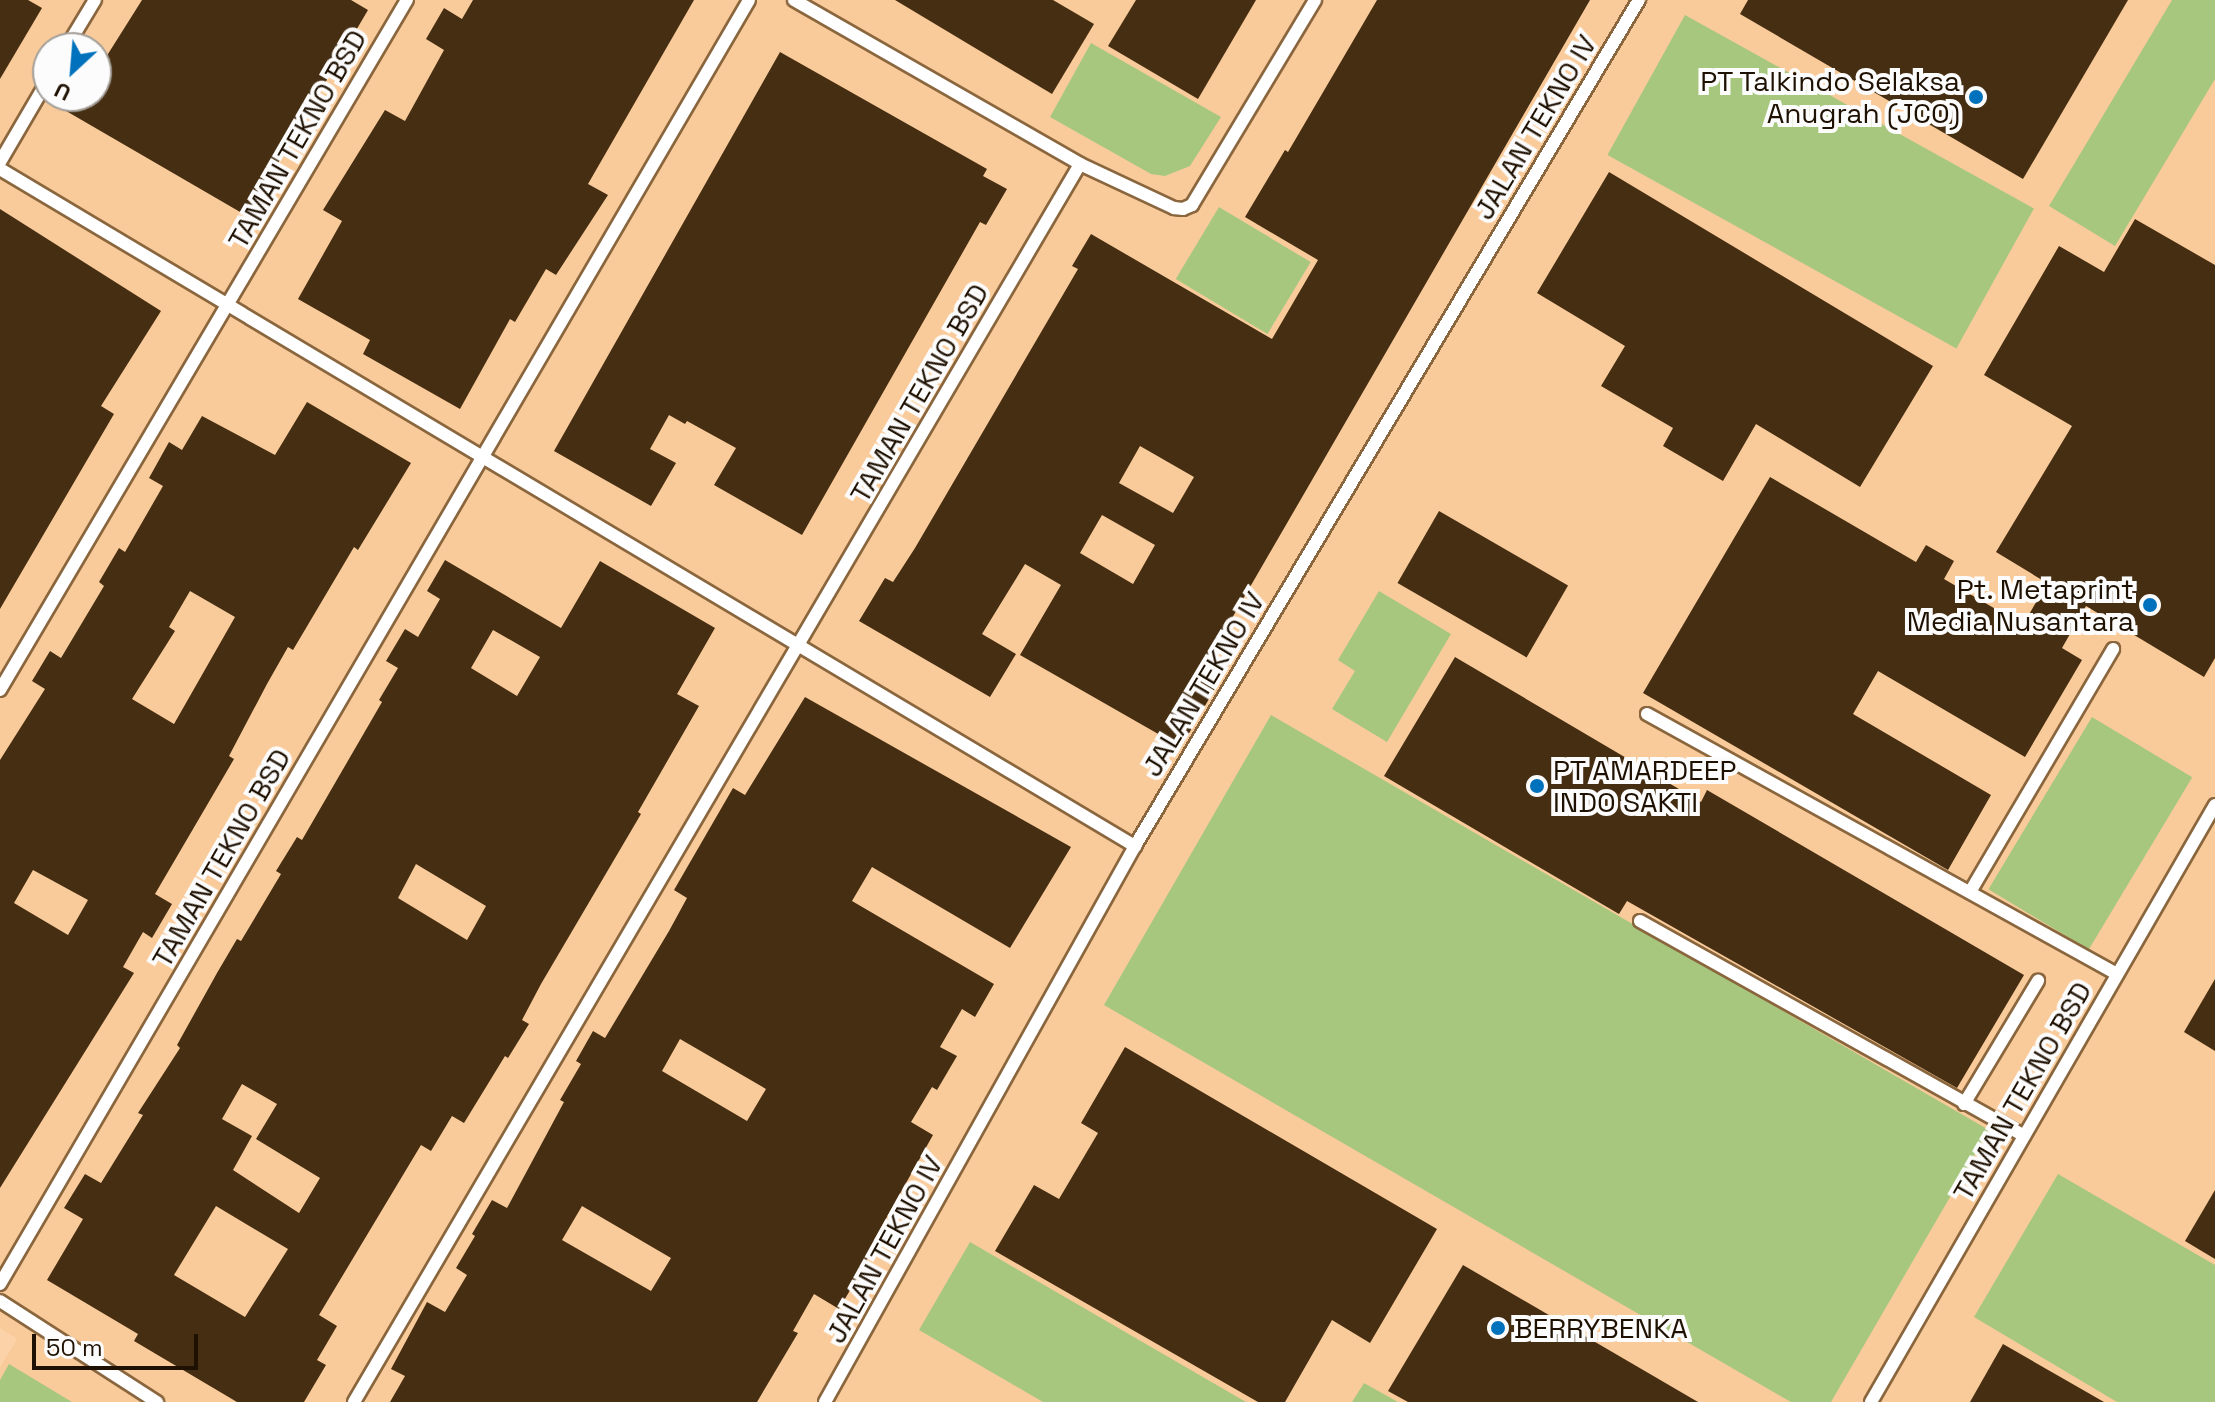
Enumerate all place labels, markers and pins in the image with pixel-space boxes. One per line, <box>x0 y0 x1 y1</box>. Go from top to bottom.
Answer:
place label: PT Talkindo Selaksa Anugrah (JCO) <box>1699 64 1960 130</box>
marker: PT Talkindo Selaksa Anugrah (JCO) <box>1967 88 1985 106</box>
place label: Pt. Metaprint Media Nusantara <box>1907 572 2134 638</box>
marker: Pt. Metaprint Media Nusantara <box>2141 596 2159 614</box>
place label: PT AMARDEEP INDO SAKTI <box>1553 753 1738 819</box>
marker: PT AMARDEEP INDO SAKTI <box>1528 777 1546 795</box>
place label: BERRYBENKA <box>1514 1311 1688 1345</box>
marker: BERRYBENKA <box>1489 1319 1507 1337</box>

